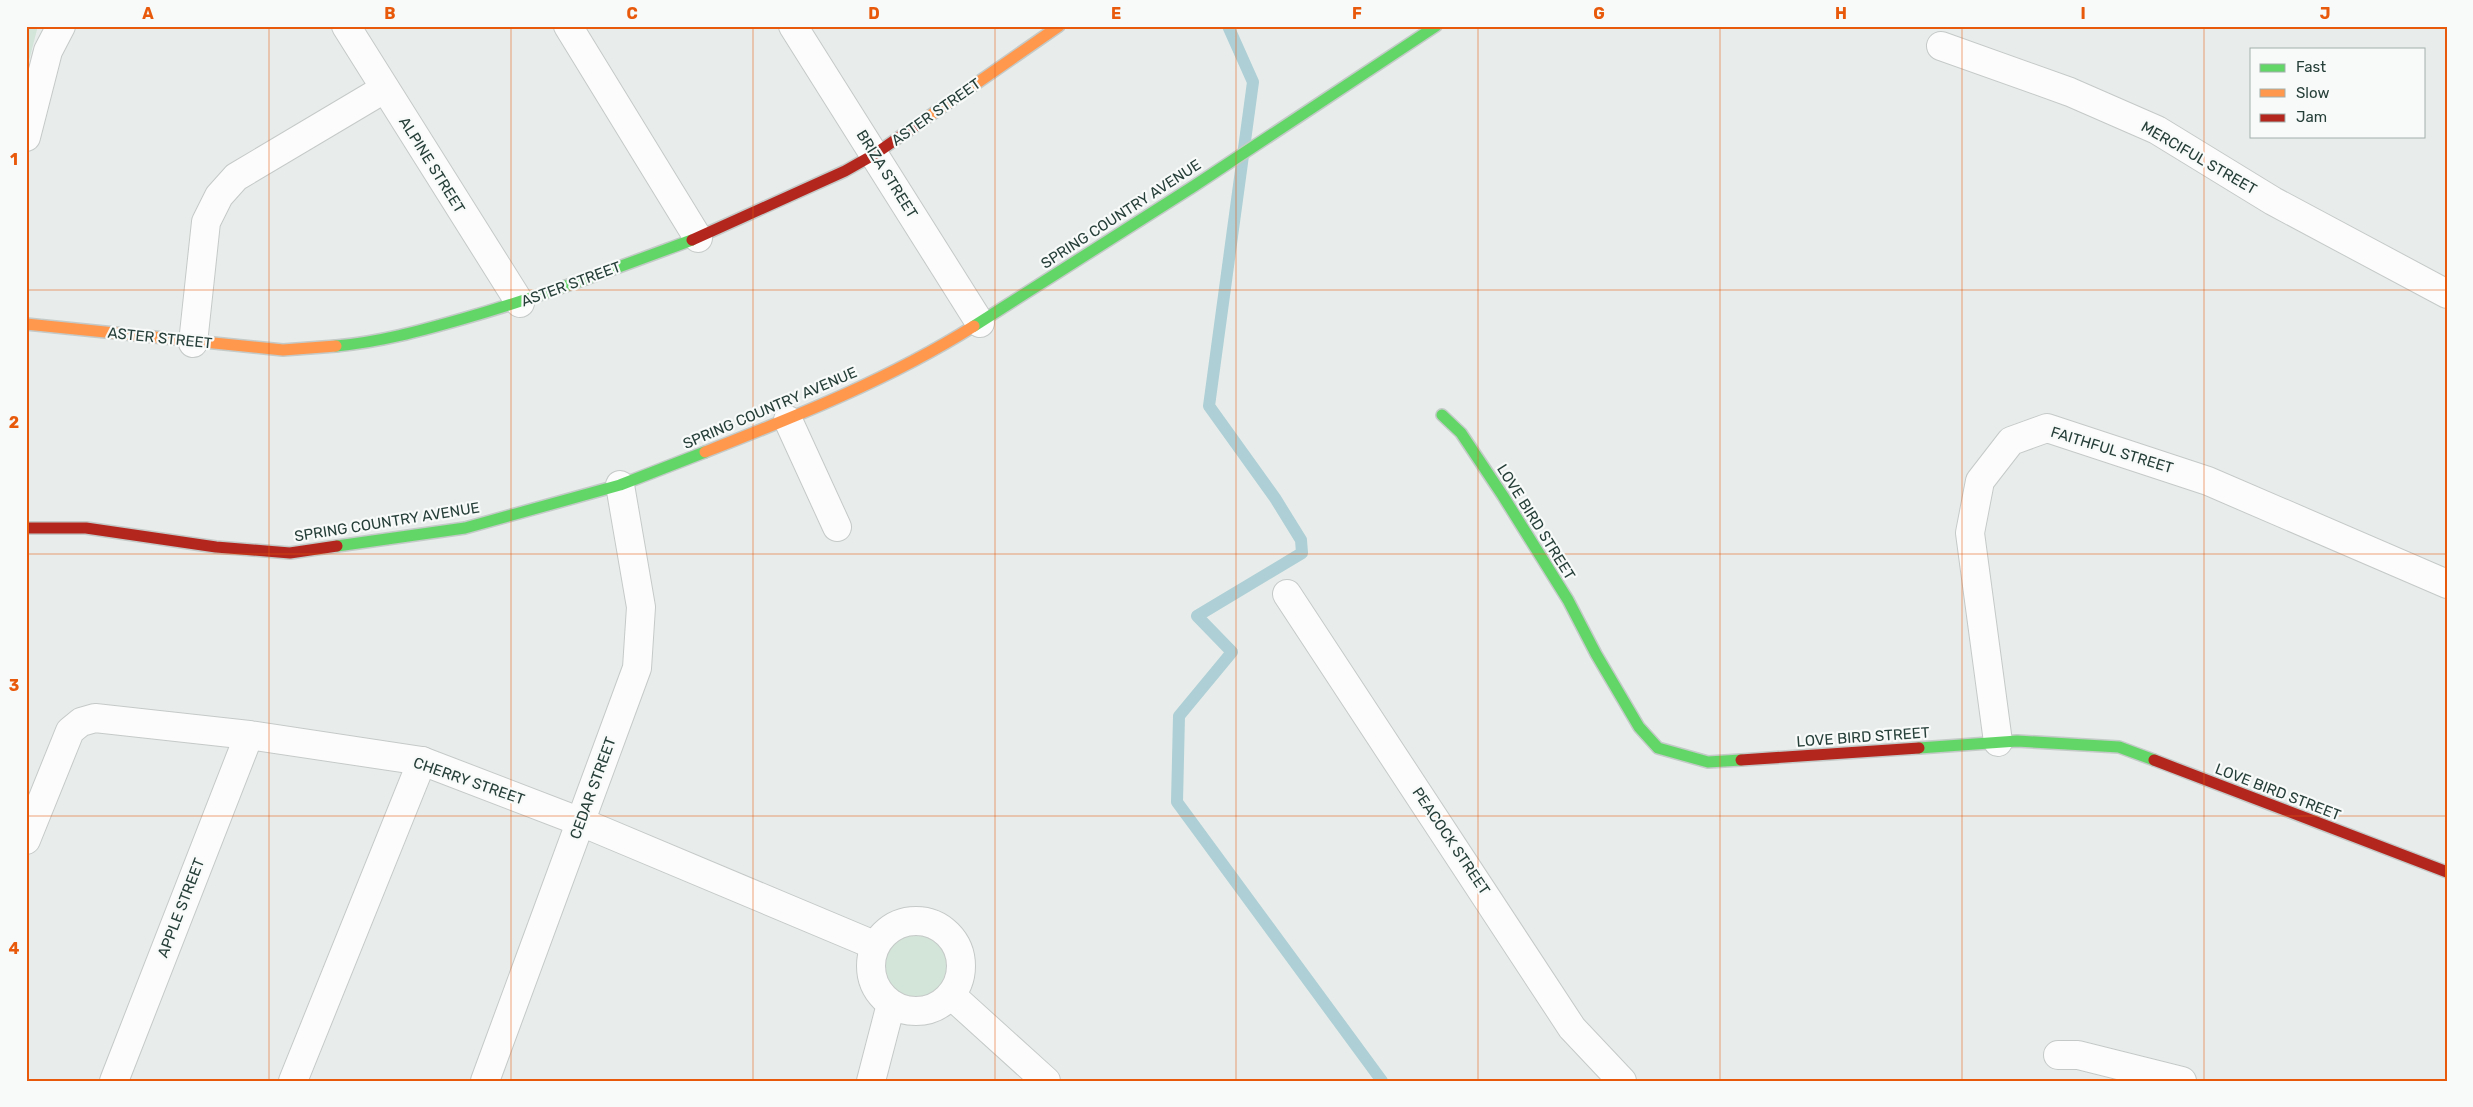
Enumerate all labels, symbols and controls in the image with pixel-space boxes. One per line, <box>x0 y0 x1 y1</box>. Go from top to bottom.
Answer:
text: A <box>142 4 154 23</box>
text: B <box>384 4 396 23</box>
text: C <box>626 4 638 23</box>
text: D <box>868 4 880 23</box>
text: E <box>1111 4 1121 23</box>
text: F <box>1352 4 1362 23</box>
text: G <box>1593 4 1605 23</box>
text: H <box>1835 4 1847 23</box>
text: I <box>2080 4 2086 23</box>
text: J <box>2320 4 2330 23</box>
legend <box>2250 48 2426 138</box>
text: Fast <box>2296 58 2326 76</box>
street label: ASTER STREET <box>888 74 984 149</box>
text: Slow <box>2296 84 2329 102</box>
text: Jam <box>2296 108 2327 126</box>
street label: ALPINE STREET <box>395 114 469 217</box>
street label: MERCIFUL STREET <box>2138 118 2260 199</box>
street label: BRIZA STREET <box>853 126 922 222</box>
text: 1 <box>10 150 18 169</box>
street label: SPRING COUNTRY AVENUE <box>1038 155 1204 273</box>
street label: ASTER STREET <box>519 257 624 310</box>
street label: ASTER STREET <box>107 324 213 352</box>
street label: SPRING COUNTRY AVENUE <box>680 363 860 453</box>
text: 2 <box>9 413 19 432</box>
street label: FAITHFUL STREET <box>2049 423 2176 477</box>
street label: LOVE BIRD STREET <box>1493 461 1579 584</box>
street label: SPRING COUNTRY AVENUE <box>293 498 481 546</box>
text: 3 <box>9 676 19 695</box>
street label: LOVE BIRD STREET <box>1796 723 1930 751</box>
street label: CEDAR STREET <box>566 734 620 842</box>
street label: CHERRY STREET <box>411 754 527 809</box>
street label: LOVE BIRD STREET <box>2213 760 2344 824</box>
street label: PEACOCK STREET <box>1408 784 1494 898</box>
street label: APPLE STREET <box>154 855 208 960</box>
text: 4 <box>9 939 20 958</box>

